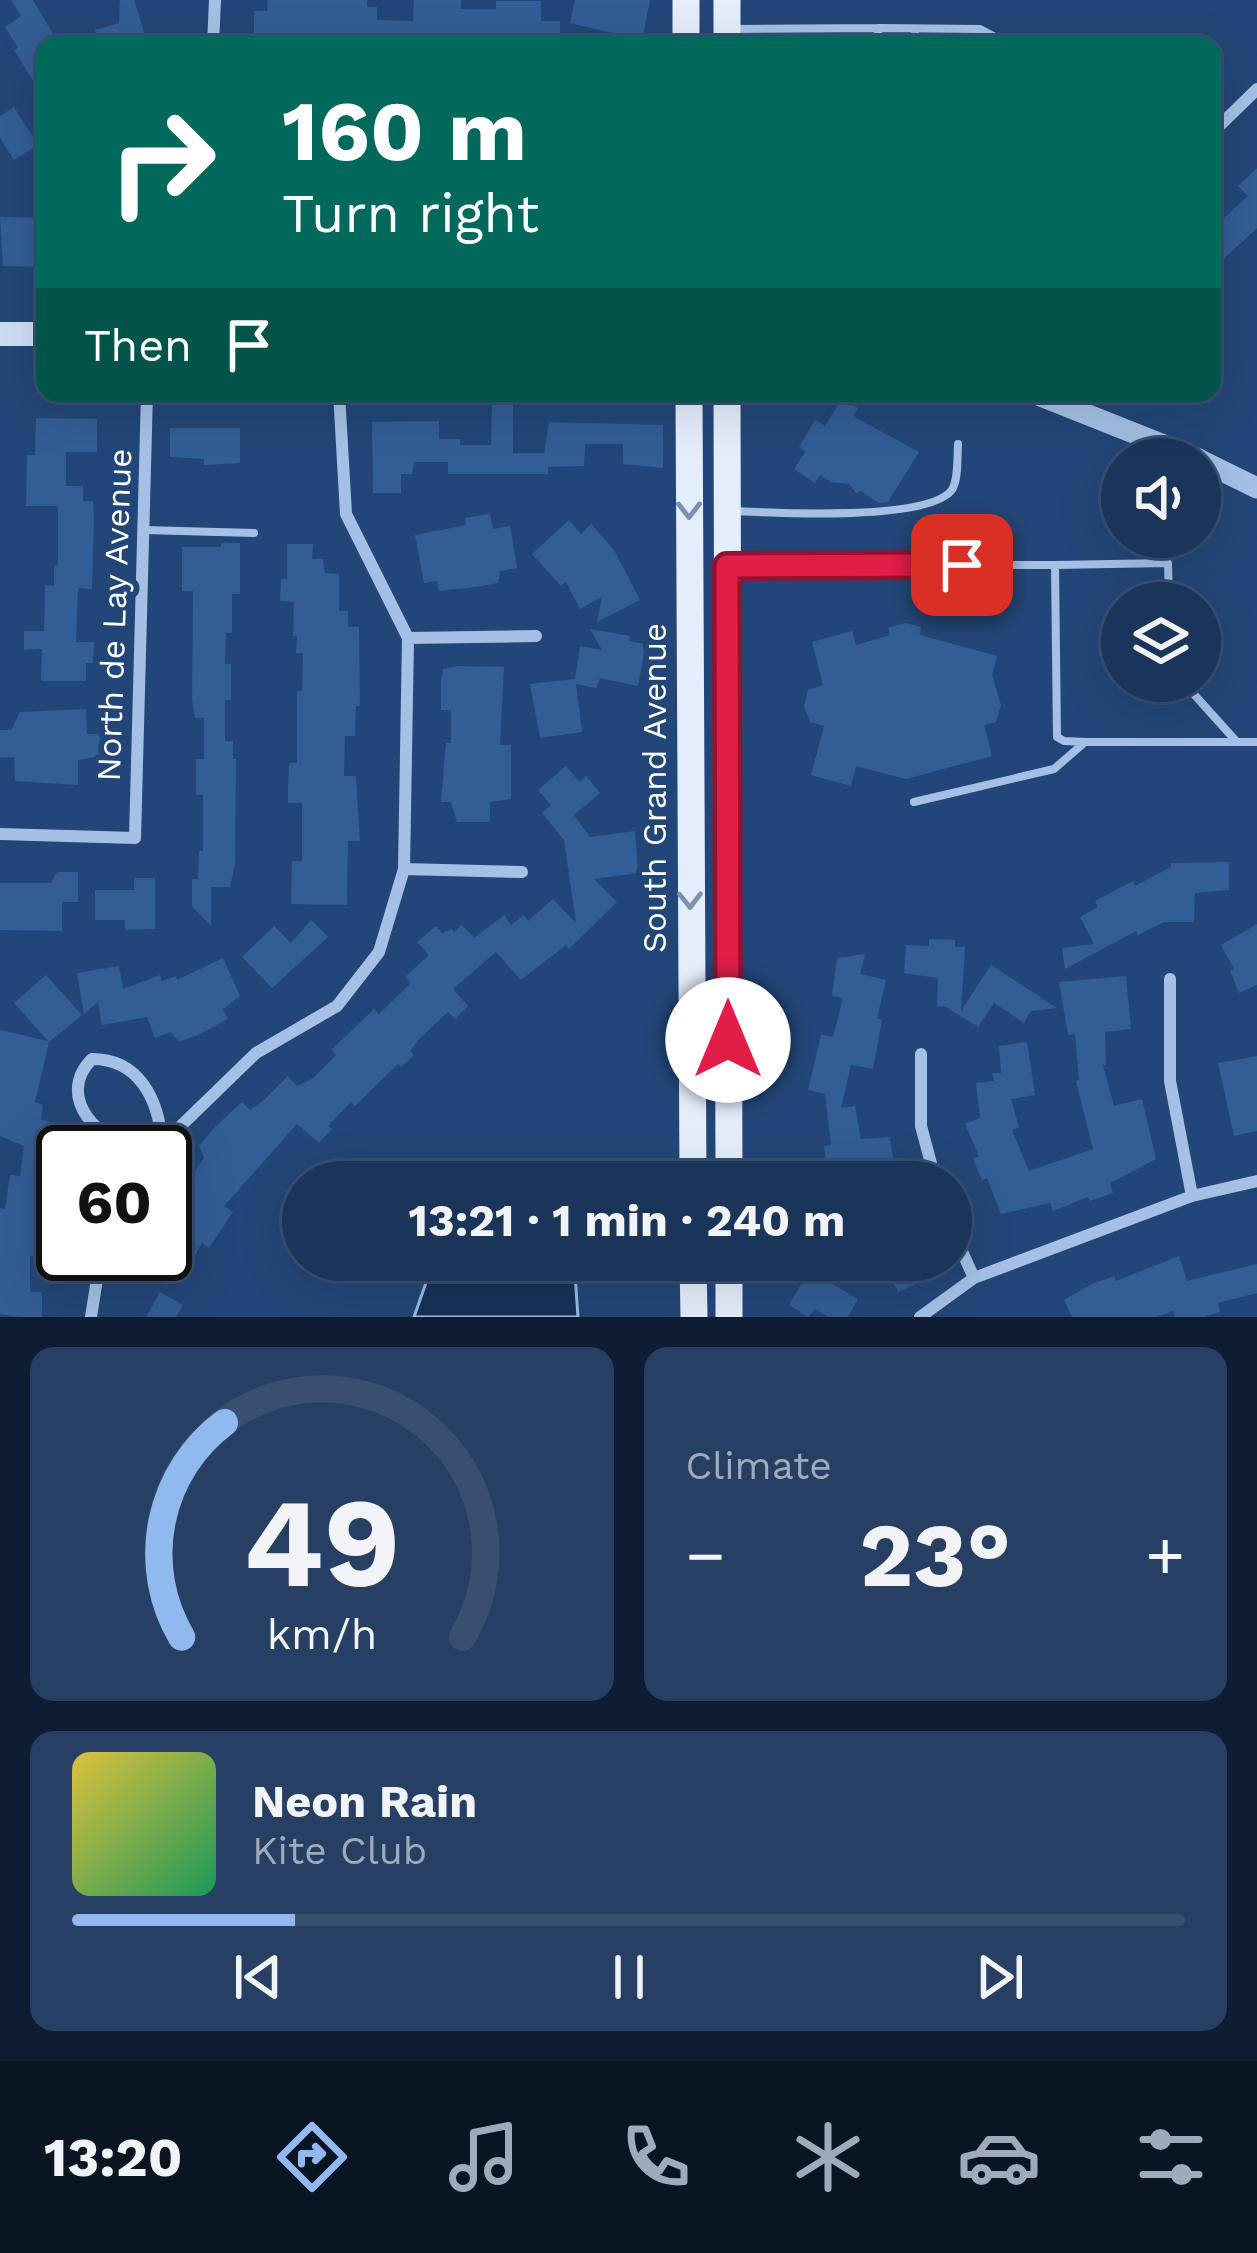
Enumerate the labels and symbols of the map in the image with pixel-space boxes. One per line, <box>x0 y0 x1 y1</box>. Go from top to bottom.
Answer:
street label: North de Lay Avenue <box>89 448 139 782</box>
one-way arrow <box>676 502 702 520</box>
pin <box>911 514 1013 616</box>
street label: South Grand Avenue <box>635 623 674 953</box>
one-way arrow <box>677 892 703 910</box>
position arrow <box>665 977 791 1103</box>
speed limit sign: 60 <box>36 1125 192 1281</box>

